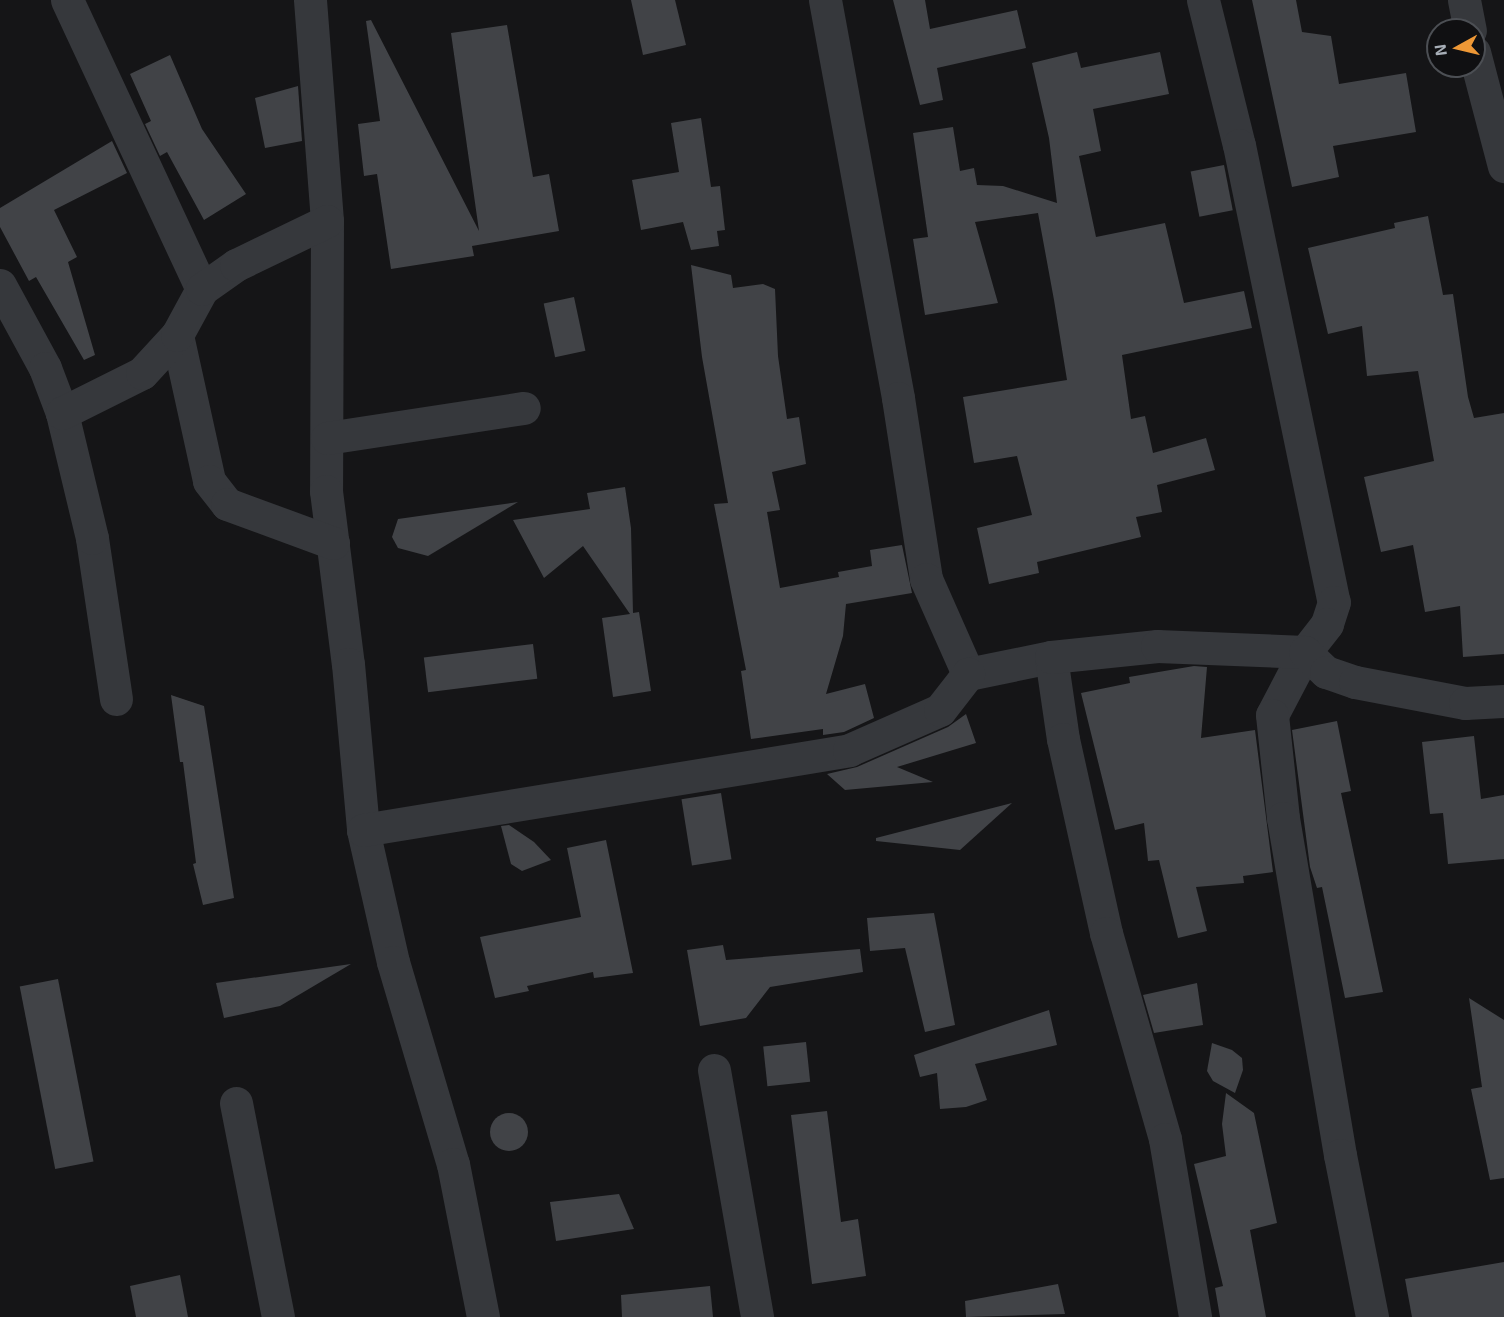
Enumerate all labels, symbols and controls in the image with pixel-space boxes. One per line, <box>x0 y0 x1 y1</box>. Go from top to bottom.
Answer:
north arrow <box>1426 18 1486 78</box>
text: N <box>1429 43 1450 57</box>

